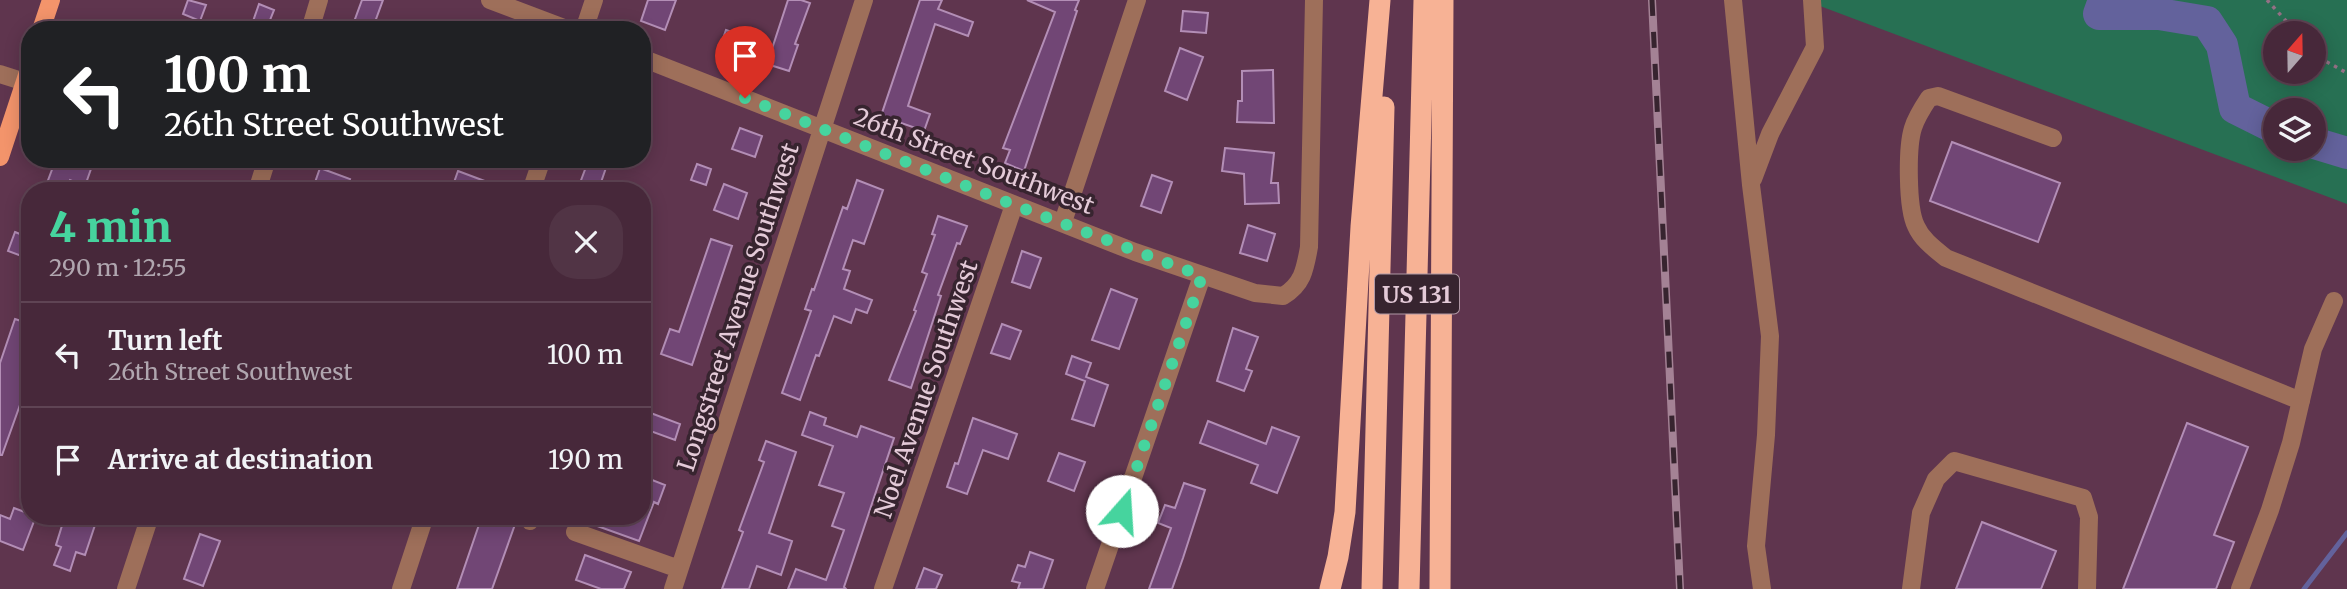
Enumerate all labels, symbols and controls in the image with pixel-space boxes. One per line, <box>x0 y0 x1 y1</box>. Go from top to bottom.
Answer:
north arrow <box>2263 21 2326 84</box>
map controls <box>2263 21 2326 161</box>
pin <box>715 26 775 98</box>
icon: arrive <box>726 37 764 75</box>
text: 100 m <box>164 44 311 105</box>
icon: left <box>49 49 140 140</box>
button: layers <box>2263 98 2326 161</box>
street label: 26th Street Southwest <box>849 101 1099 221</box>
text: 26th Street Southwest <box>164 105 504 145</box>
street label: Longstreet Avenue Southwest <box>670 138 806 475</box>
text: 4 min <box>49 201 171 253</box>
button: close <box>549 205 623 279</box>
text: 290 m · 12:55 <box>49 253 187 282</box>
street label: Noel Avenue Southwest <box>867 255 985 522</box>
road number: US 131 <box>1375 274 1459 314</box>
text: Turn left <box>108 324 222 357</box>
icon: left <box>49 336 87 374</box>
text: 100 m <box>547 338 623 371</box>
text: 26th Street Southwest <box>108 357 352 386</box>
icon: arrive <box>49 441 87 479</box>
text: Arrive at destination <box>108 443 373 476</box>
text: 190 m <box>548 443 623 476</box>
position arrow <box>1085 474 1159 548</box>

